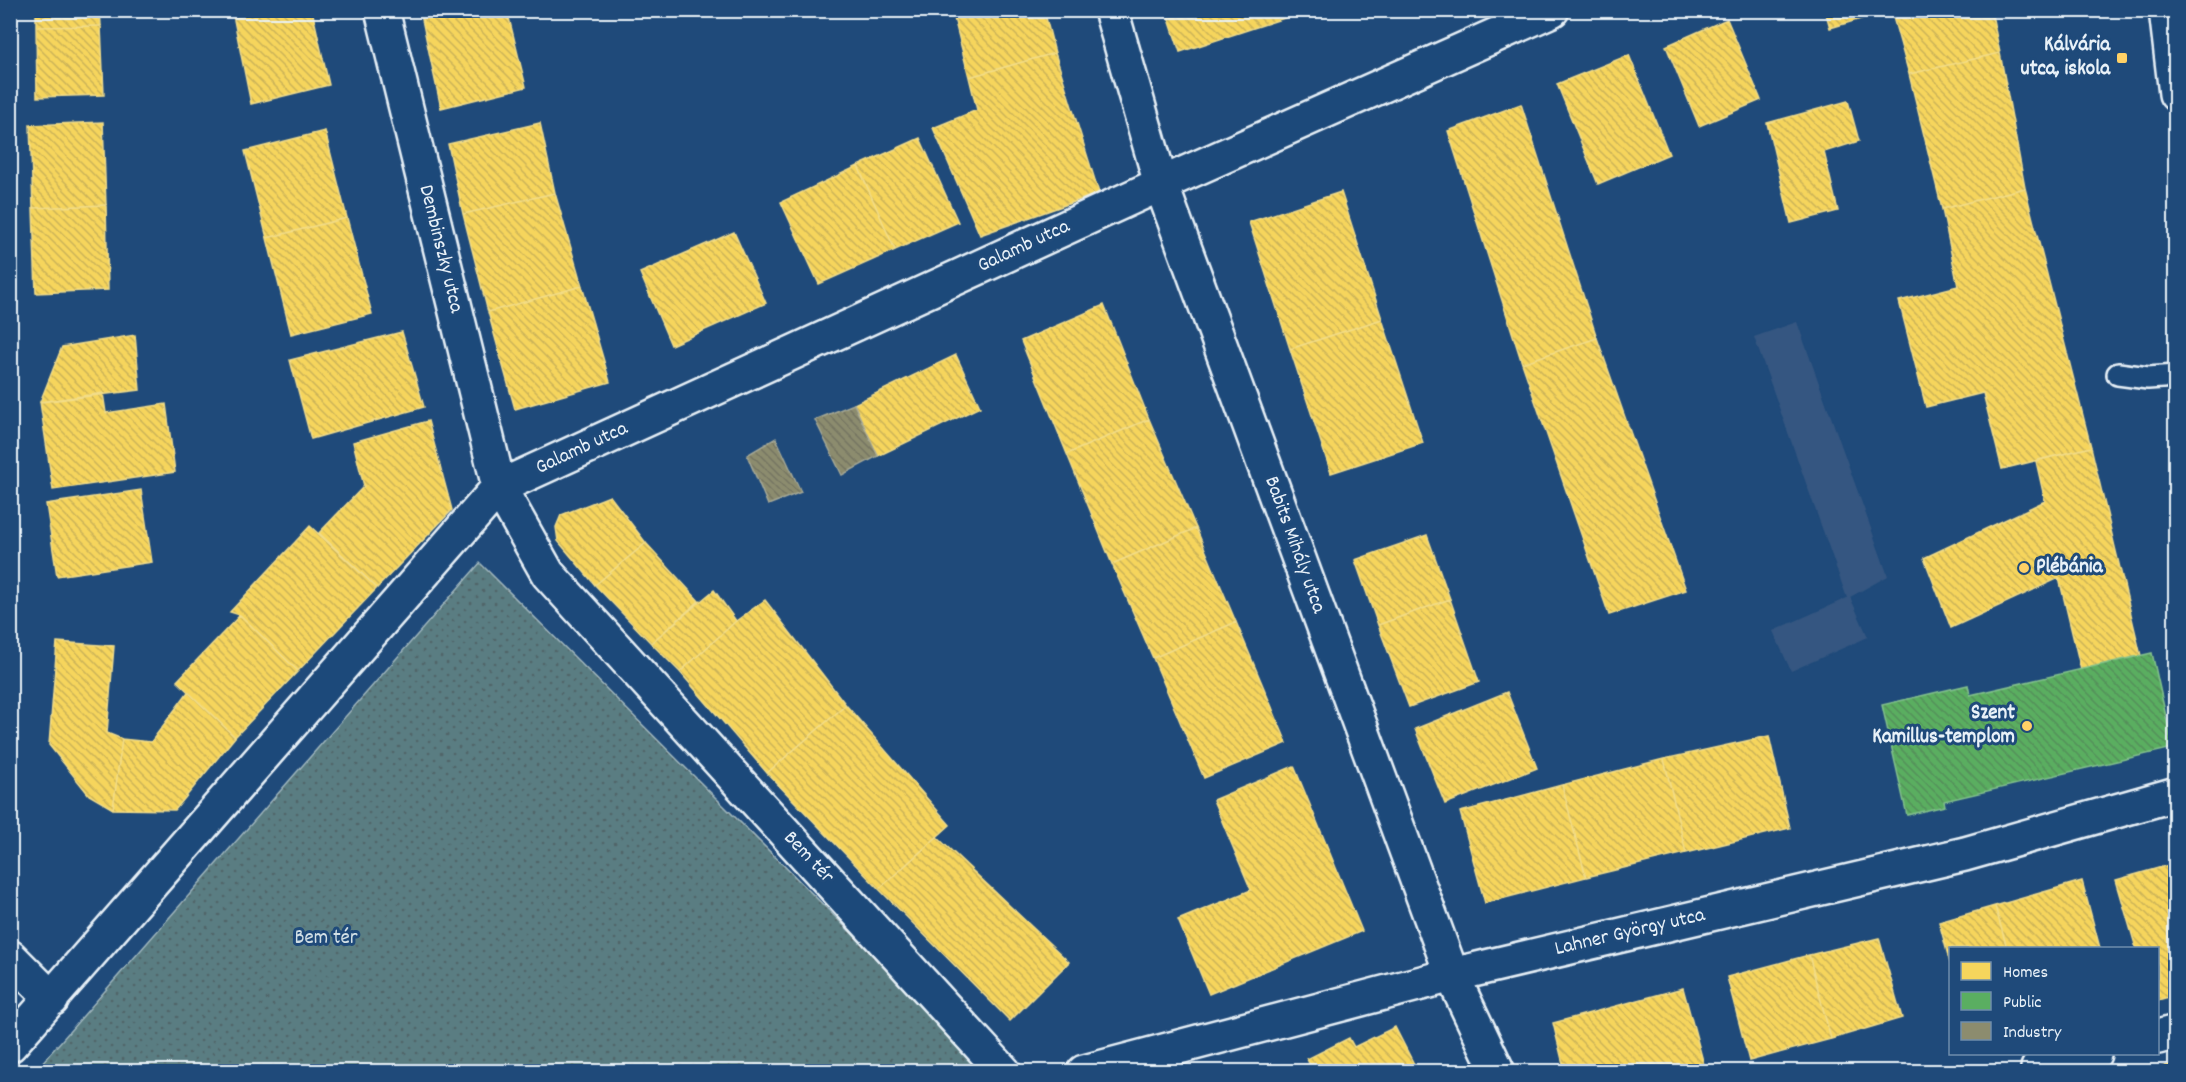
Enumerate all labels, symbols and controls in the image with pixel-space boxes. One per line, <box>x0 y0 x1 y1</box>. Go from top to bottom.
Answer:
place label: Kálvária utca, iskola <box>2021 31 2111 85</box>
marker: Kálvária utca, iskola <box>2115 51 2129 65</box>
street label: Dembinszky utca <box>410 182 471 317</box>
street label: Galamb utca <box>973 212 1076 281</box>
street label: Galamb utca <box>531 414 634 483</box>
street label: Babits Mihály utca <box>1255 472 1333 619</box>
place label: Plébánia <box>2036 553 2104 583</box>
marker: Plébánia <box>2017 561 2031 575</box>
place label: Szent Kamillus-templom <box>1872 699 2015 753</box>
marker: Szent Kamillus-templom <box>2020 719 2034 733</box>
street label: Bem tér <box>776 825 841 891</box>
street label: Lahner György utca <box>1552 901 1709 965</box>
park label: Bem tér <box>294 924 358 954</box>
legend <box>1949 947 2159 1055</box>
text: Homes <box>2003 961 2048 986</box>
text: Public <box>2003 991 2042 1016</box>
text: Industry <box>2003 1021 2062 1046</box>

